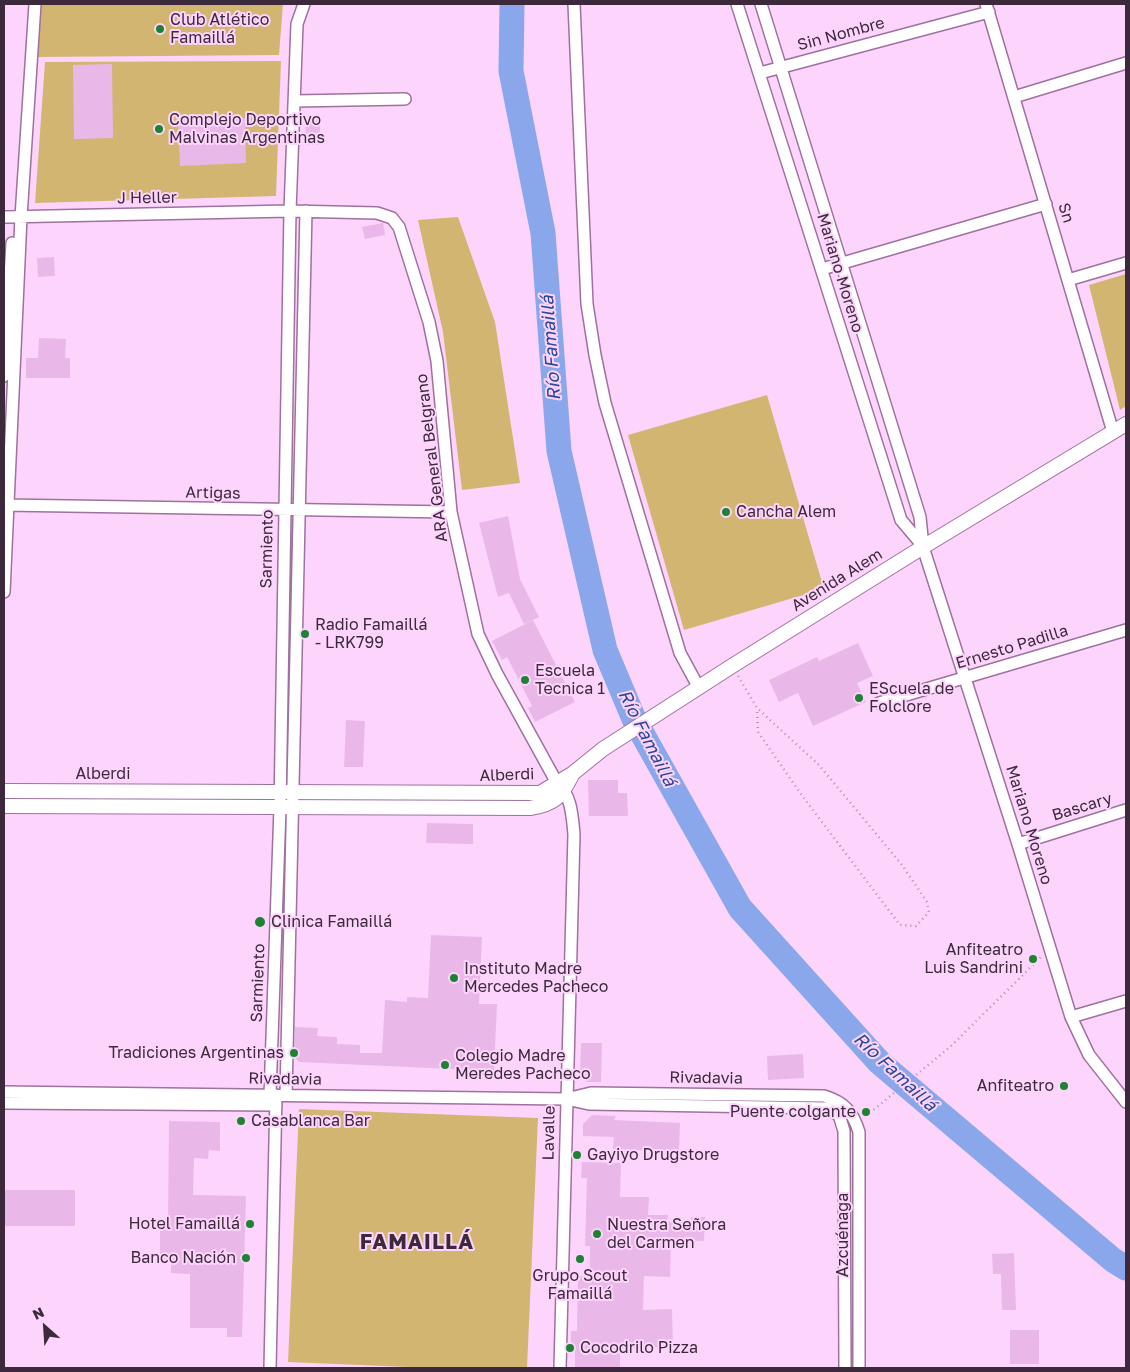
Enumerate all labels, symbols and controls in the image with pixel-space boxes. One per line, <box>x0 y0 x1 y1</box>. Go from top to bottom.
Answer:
place label: Club Atlético Famaillá <box>170 10 269 48</box>
street label: Sin Nombre <box>795 13 887 55</box>
marker: Club Atlético Famaillá <box>154 23 166 35</box>
place label: Complejo Deportivo Malvinas Argentinas <box>169 110 325 148</box>
marker: Complejo Deportivo Malvinas Argentinas <box>153 123 165 135</box>
street label: J Heller <box>117 188 177 208</box>
street label: Sn <box>1054 201 1078 225</box>
street label: Mariano Moreno <box>813 211 867 335</box>
water label: Río Famaillá <box>537 295 565 401</box>
street label: ARA General Belgrano <box>412 373 452 543</box>
street label: Artigas <box>185 483 241 503</box>
place label: Cancha Alem <box>736 502 836 522</box>
marker: Cancha Alem <box>720 506 732 518</box>
street label: Sarmiento <box>257 509 277 589</box>
street label: Avenida Alem <box>788 544 886 616</box>
place label: Radio Famaillá - LRK799 <box>315 615 427 653</box>
street label: Ernesto Padilla <box>954 621 1070 673</box>
marker: Radio Famaillá - LRK799 <box>299 628 311 640</box>
place label: Escuela Tecnica 1 <box>535 661 605 699</box>
marker: Escuela Tecnica 1 <box>519 674 531 686</box>
place label: EScuela de Folclore <box>869 679 954 717</box>
water label: Río Famaillá <box>613 686 681 790</box>
marker: EScuela de Folclore <box>853 692 865 704</box>
street label: Mariano Moreno <box>1002 763 1056 887</box>
street label: Alberdi <box>76 764 130 784</box>
street label: Alberdi <box>479 764 535 786</box>
street label: Bascary <box>1050 789 1114 825</box>
place label: Clinica Famaillá <box>271 912 392 932</box>
marker: Clinica Famaillá <box>253 915 267 929</box>
place label: Anfiteatro Luis Sandrini <box>924 940 1023 978</box>
street label: Sarmiento <box>247 943 269 1023</box>
marker: Anfiteatro Luis Sandrini <box>1027 953 1039 965</box>
place label: Instituto Madre Mercedes Pacheco <box>464 959 608 997</box>
marker: Instituto Madre Mercedes Pacheco <box>448 972 460 984</box>
water label: Río Famaillá <box>849 1028 941 1116</box>
place label: Tradiciones Argentinas <box>108 1043 284 1063</box>
place label: Colegio Madre Meredes Pacheco <box>455 1046 591 1084</box>
marker: Tradiciones Argentinas <box>288 1047 300 1059</box>
marker: Colegio Madre Meredes Pacheco <box>439 1059 451 1071</box>
street label: Rivadavia <box>669 1068 743 1088</box>
street label: Rivadavia <box>248 1069 322 1089</box>
place label: Anfiteatro <box>977 1076 1054 1096</box>
marker: Anfiteatro <box>1058 1080 1070 1092</box>
place label: Puente colgante <box>730 1102 856 1122</box>
street label: Lavalle <box>539 1105 559 1161</box>
marker: Puente colgante <box>860 1106 872 1118</box>
place label: Casablanca Bar <box>251 1111 370 1131</box>
marker: Casablanca Bar <box>235 1115 247 1127</box>
place label: Gayiyo Drugstore <box>587 1145 719 1165</box>
marker: Gayiyo Drugstore <box>571 1149 583 1161</box>
street label: Azcuénaga <box>833 1193 853 1277</box>
place label: Hotel Famaillá <box>128 1214 240 1234</box>
place label: Nuestra Señora del Carmen <box>607 1215 726 1253</box>
marker: Hotel Famaillá <box>244 1218 256 1230</box>
marker: Nuestra Señora del Carmen <box>591 1228 603 1240</box>
district label: FAMAILLÁ <box>359 1229 475 1255</box>
place label: Banco Nación <box>130 1248 236 1268</box>
marker: Banco Nación <box>240 1252 252 1264</box>
marker: Grupo Scout Famaillá <box>574 1253 586 1265</box>
place label: Grupo Scout Famaillá <box>532 1266 628 1304</box>
north arrow <box>20 1302 70 1352</box>
text: N <box>30 1303 47 1323</box>
place label: Cocodrilo Pizza <box>580 1338 698 1358</box>
marker: Cocodrilo Pizza <box>564 1342 576 1354</box>

